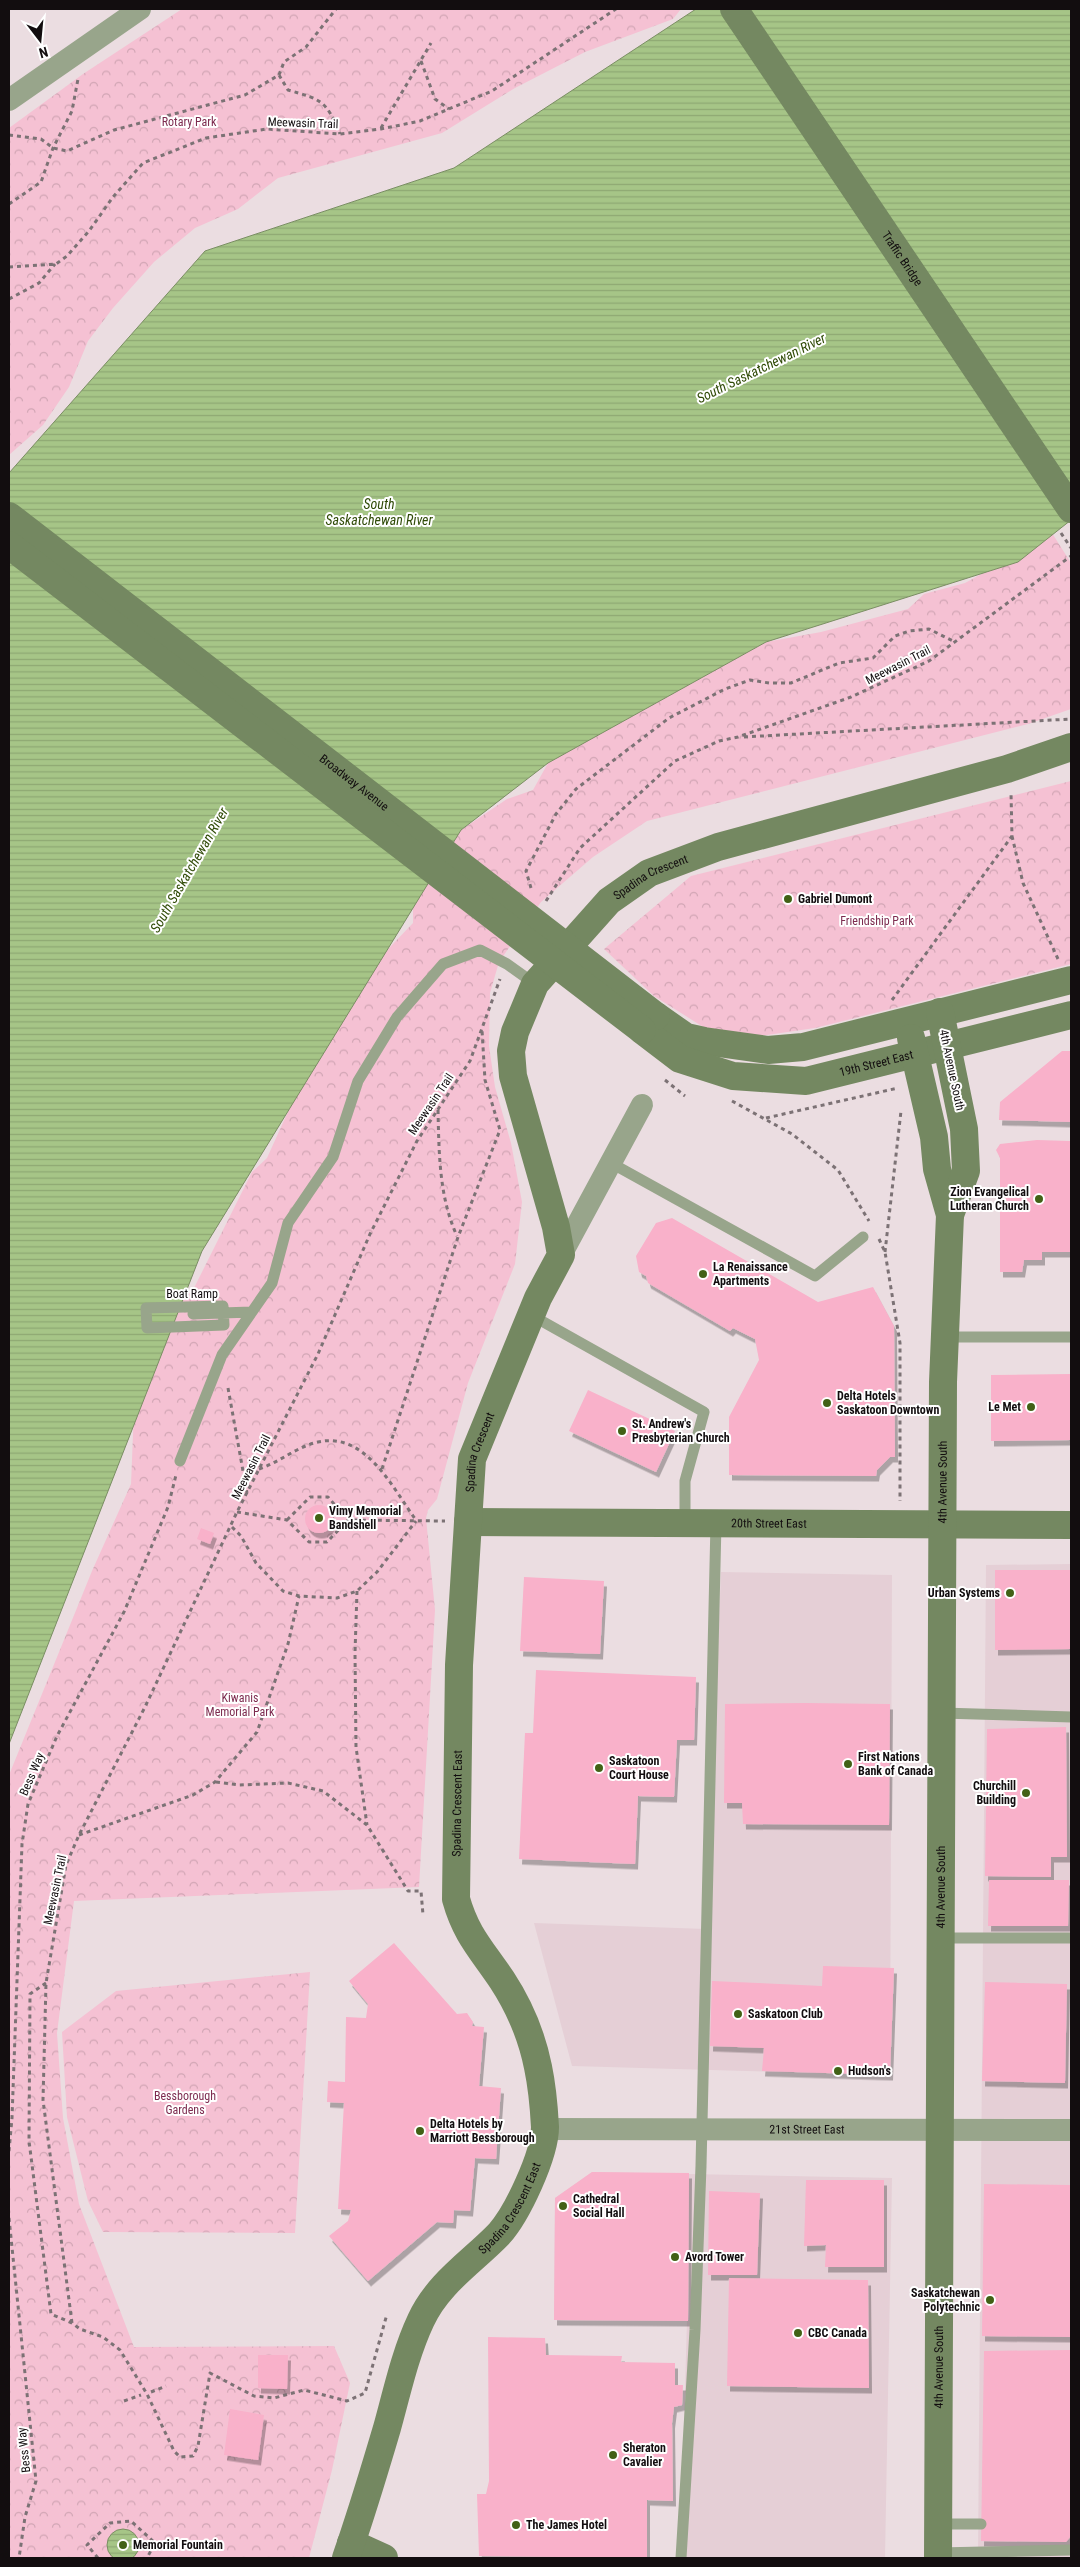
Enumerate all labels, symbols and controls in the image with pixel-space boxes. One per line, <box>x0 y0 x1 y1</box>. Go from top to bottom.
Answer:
north arrow <box>15 15 65 65</box>
text: N <box>37 44 50 61</box>
park label: Rotary Park <box>162 115 217 129</box>
street label: Meewasin Trail <box>267 115 339 131</box>
street label: Traffic Bridge <box>879 229 926 289</box>
water label: South Saskatchewan River <box>694 329 829 406</box>
water label: South Saskatchewan River <box>325 496 433 528</box>
street label: Meewasin Trail <box>863 643 933 687</box>
street label: Broadway Avenue <box>317 751 392 814</box>
water label: South Saskatchewan River <box>147 804 232 935</box>
street label: Spadina Crescent <box>611 852 690 903</box>
place label: Gabriel Dumont <box>798 892 873 906</box>
marker: Gabriel Dumont <box>782 893 794 905</box>
park label: Friendship Park <box>840 914 914 928</box>
street label: 4th Avenue South <box>937 1028 967 1112</box>
street label: 19th Street East <box>838 1047 915 1079</box>
street label: Meewasin Trail <box>405 1071 457 1137</box>
place label: Zion Evangelical Lutheran Church <box>950 1185 1029 1213</box>
marker: Zion Evangelical Lutheran Church <box>1033 1193 1045 1205</box>
place label: La Renaissance Apartments <box>713 1260 788 1288</box>
marker: La Renaissance Apartments <box>697 1268 709 1280</box>
street label: Boat Ramp <box>166 1287 218 1301</box>
place label: Delta Hotels Saskatoon Downtown <box>837 1389 939 1417</box>
marker: Delta Hotels Saskatoon Downtown <box>821 1397 833 1409</box>
place label: Le Met <box>988 1400 1021 1414</box>
marker: Le Met <box>1025 1401 1037 1413</box>
street label: Spadina Crescent <box>463 1410 498 1493</box>
place label: St. Andrew's Presbyterian Church <box>632 1417 730 1445</box>
marker: St. Andrew's Presbyterian Church <box>616 1425 628 1437</box>
street label: Meewasin Trail <box>229 1432 273 1502</box>
street label: 4th Avenue South <box>935 1440 950 1523</box>
place label: Vimy Memorial Bandshell <box>329 1504 401 1532</box>
marker: Vimy Memorial Bandshell <box>313 1512 325 1524</box>
street label: 20th Street East <box>731 1516 807 1531</box>
place label: Urban Systems <box>928 1586 1001 1600</box>
marker: Urban Systems <box>1004 1587 1016 1599</box>
park label: Kiwanis Memorial Park <box>206 1691 275 1719</box>
street label: Bess Way <box>17 1750 47 1798</box>
street label: Spadina Crescent East <box>450 1750 465 1857</box>
place label: First Nations Bank of Canada <box>858 1750 933 1778</box>
place label: Saskatoon Court House <box>609 1754 669 1782</box>
marker: First Nations Bank of Canada <box>842 1758 854 1770</box>
marker: Saskatoon Court House <box>593 1762 605 1774</box>
place label: Churchill Building <box>973 1779 1016 1807</box>
marker: Churchill Building <box>1020 1787 1032 1799</box>
street label: 4th Avenue South <box>934 1845 948 1928</box>
street label: Meewasin Trail <box>41 1854 69 1926</box>
place label: Saskatoon Club <box>748 2007 823 2021</box>
marker: Saskatoon Club <box>732 2008 744 2020</box>
place label: Hudson's <box>848 2064 891 2078</box>
marker: Hudson's <box>832 2065 844 2077</box>
park label: Bessborough Gardens <box>154 2089 216 2117</box>
place label: Delta Hotels by Marriott Bessborough <box>430 2117 535 2145</box>
street label: 21st Street East <box>769 2122 845 2137</box>
marker: Delta Hotels by Marriott Bessborough <box>414 2125 426 2137</box>
street label: Spadina Crescent East <box>476 2160 544 2257</box>
place label: Cathedral Social Hall <box>573 2192 625 2220</box>
marker: Cathedral Social Hall <box>557 2200 569 2212</box>
place label: Avord Tower <box>685 2250 744 2264</box>
marker: Avord Tower <box>669 2251 681 2263</box>
place label: Saskatchewan Polytechnic <box>911 2286 980 2314</box>
marker: Saskatchewan Polytechnic <box>984 2294 996 2306</box>
street label: 4th Avenue South <box>932 2325 946 2408</box>
place label: CBC Canada <box>808 2326 867 2340</box>
marker: CBC Canada <box>792 2327 804 2339</box>
street label: Bess Way <box>15 2427 33 2473</box>
place label: Sheraton Cavalier <box>623 2441 666 2469</box>
marker: Sheraton Cavalier <box>607 2449 619 2461</box>
place label: The James Hotel <box>526 2518 607 2532</box>
marker: The James Hotel <box>510 2519 522 2531</box>
place label: Memorial Fountain <box>133 2538 223 2552</box>
marker: Memorial Fountain <box>117 2539 129 2551</box>

